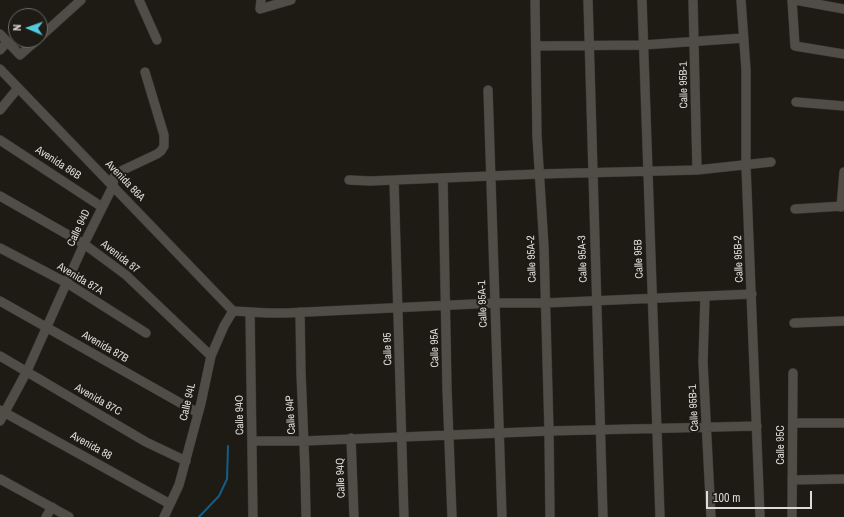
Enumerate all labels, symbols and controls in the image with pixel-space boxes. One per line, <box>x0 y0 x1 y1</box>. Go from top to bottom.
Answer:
north arrow <box>8 8 48 48</box>
text: N <box>10 24 24 31</box>
street label: Calle 95B-1 <box>677 61 691 109</box>
street label: Avenida 86B <box>33 143 83 183</box>
street label: Avenida 86A <box>102 158 148 204</box>
street label: Calle 94D <box>65 207 93 249</box>
street label: Calle 95A-2 <box>525 235 539 283</box>
street label: Calle 95A-3 <box>576 235 590 283</box>
street label: Calle 95B-2 <box>732 235 746 283</box>
street label: Avenida 87 <box>98 238 142 276</box>
street label: Calle 95B <box>632 239 646 279</box>
street label: Avenida 87A <box>55 260 105 298</box>
street label: Calle 95A-1 <box>476 280 490 328</box>
street label: Avenida 87B <box>79 328 131 366</box>
street label: Calle 95A <box>428 328 442 368</box>
street label: Calle 95 <box>381 332 395 366</box>
street label: Avenida 87C <box>72 381 124 419</box>
street label: Calle 94L <box>177 382 199 422</box>
street label: Calle 95B-1 <box>686 384 702 432</box>
street label: Calle 94O <box>233 395 247 435</box>
street label: Calle 94P <box>283 395 299 435</box>
street label: Calle 95C <box>774 425 788 465</box>
street label: Avenida 88 <box>68 429 114 463</box>
street label: Calle 94Q <box>334 458 348 498</box>
scale bar <box>708 483 814 509</box>
text: 100 m <box>713 490 740 506</box>

